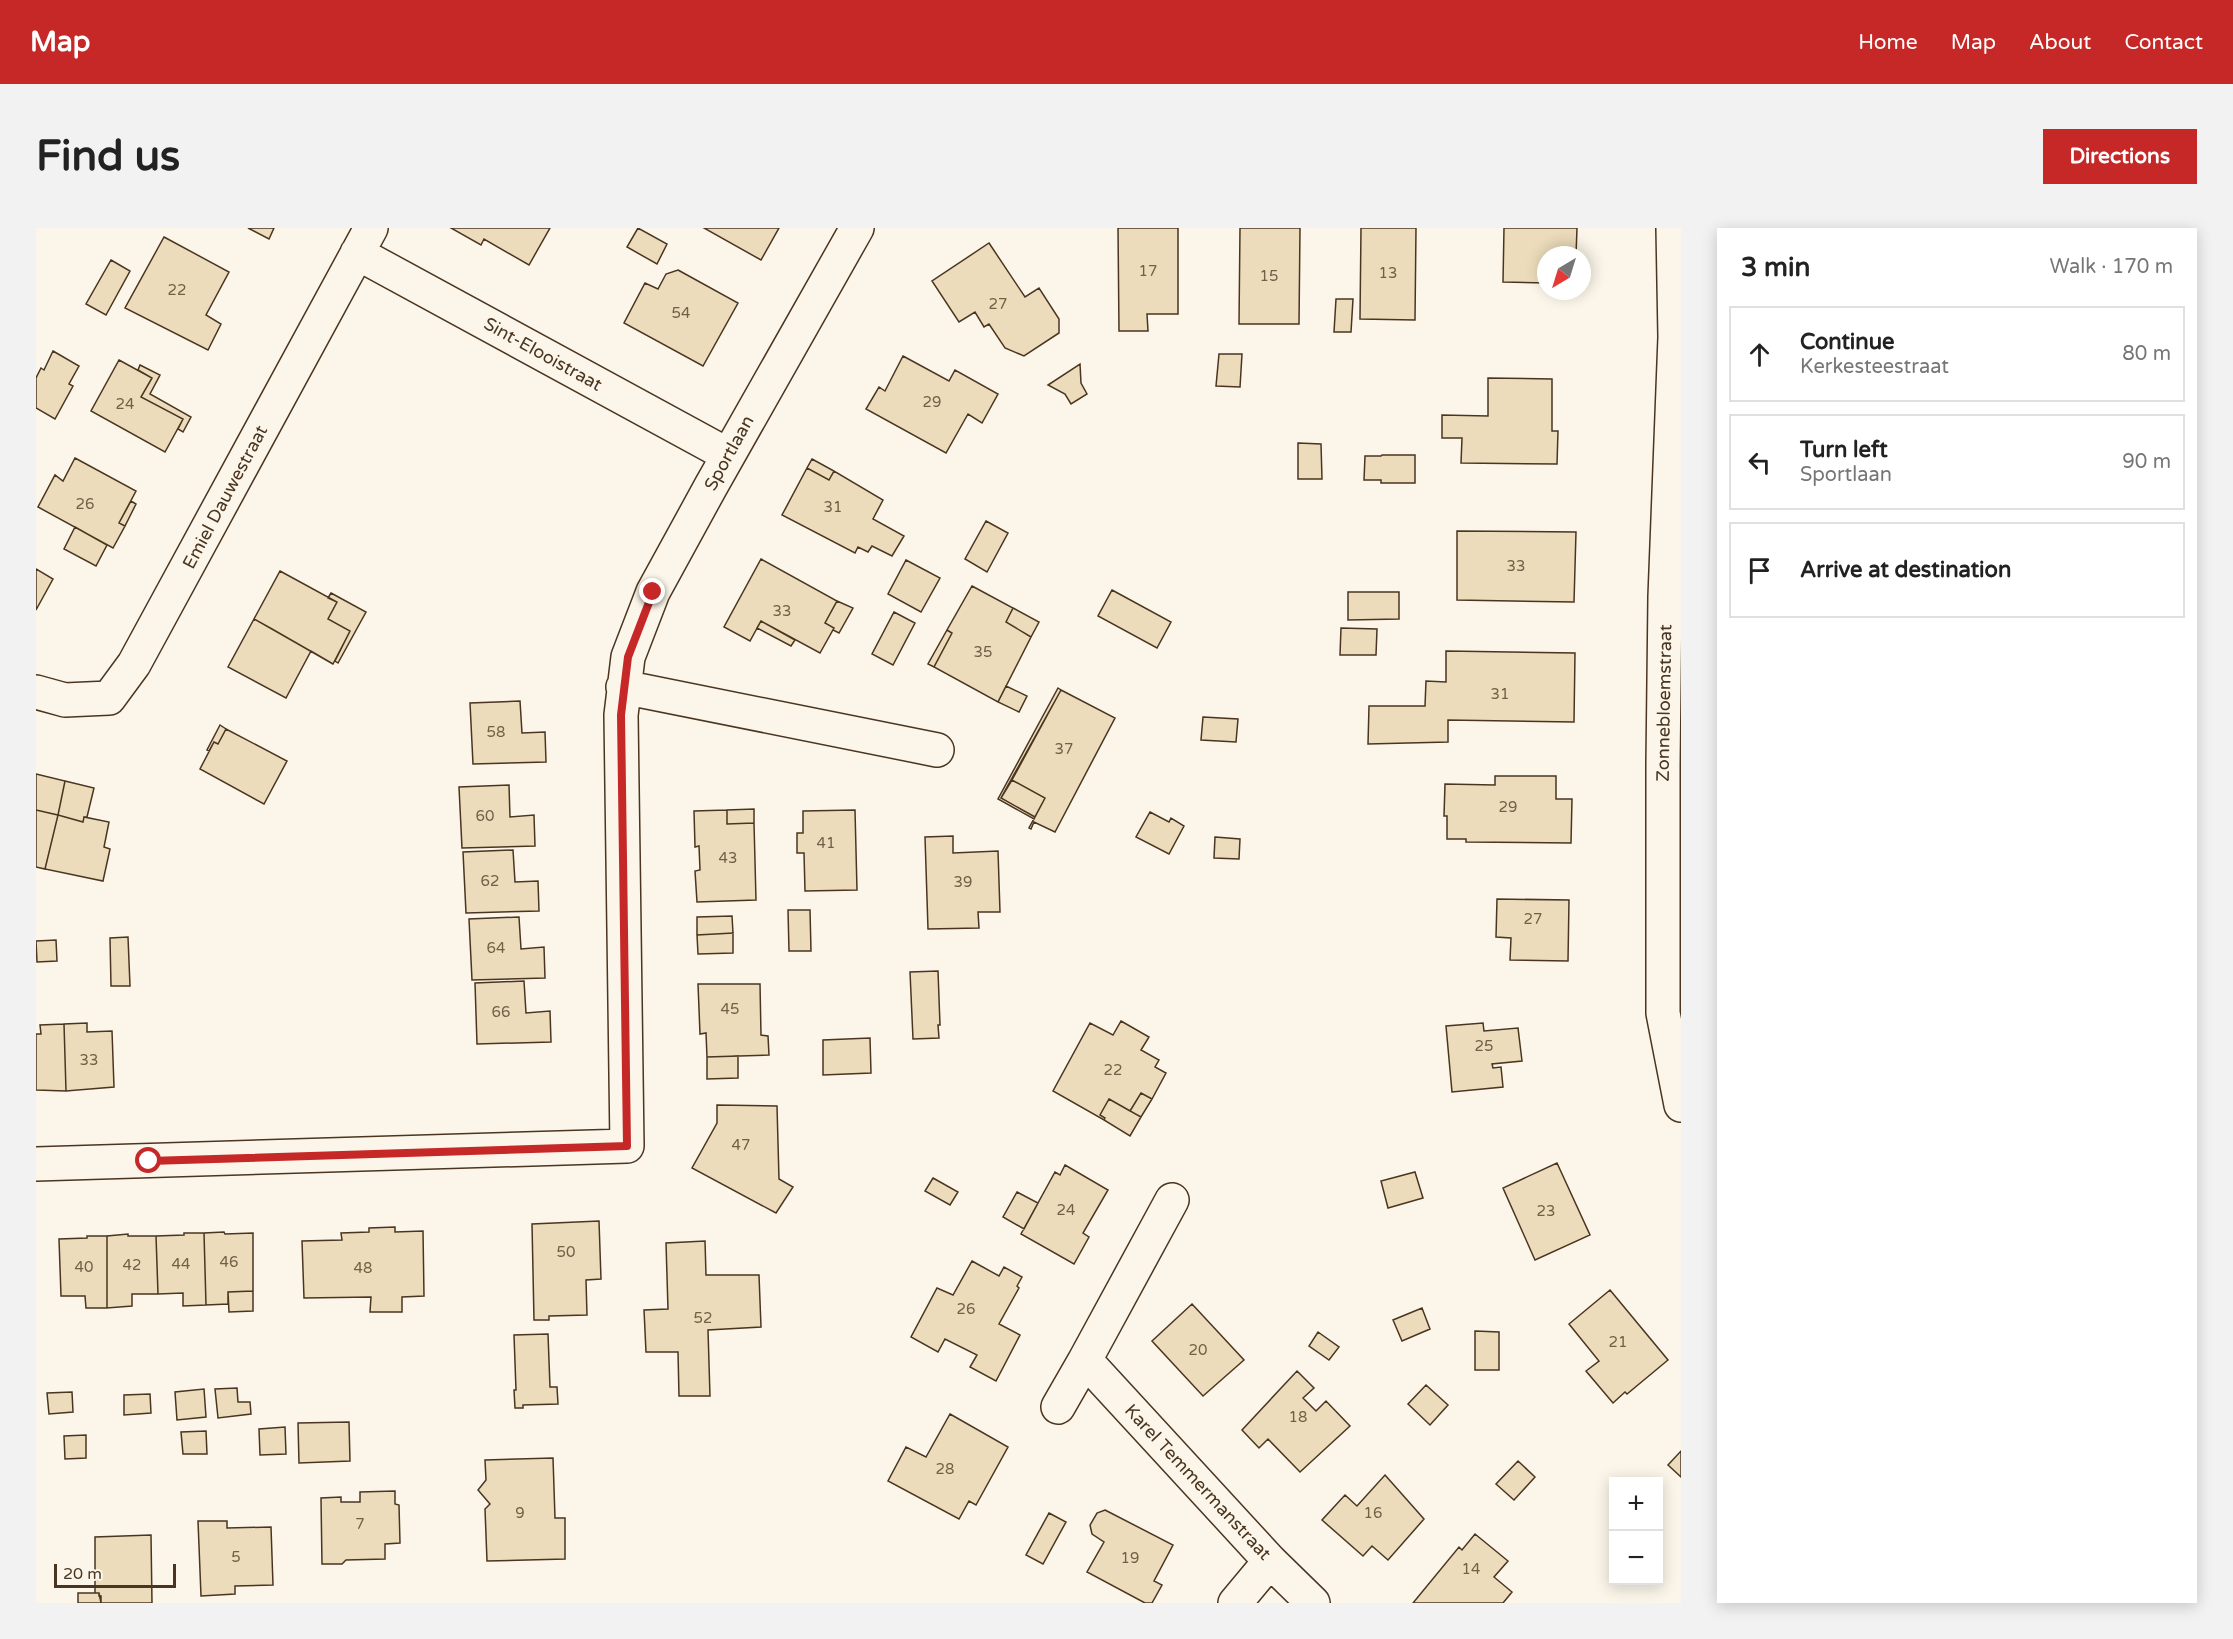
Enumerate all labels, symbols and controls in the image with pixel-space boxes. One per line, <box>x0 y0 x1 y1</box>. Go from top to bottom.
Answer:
text: Map <box>30 25 90 59</box>
text: Home <box>1858 30 1918 55</box>
text: Map <box>1951 30 1996 55</box>
text: About <box>2029 30 2091 55</box>
text: Contact <box>2124 30 2203 55</box>
button: Directions <box>2043 129 2197 184</box>
text: Find us <box>36 131 180 182</box>
north arrow <box>1537 246 1591 300</box>
text: 3 min <box>1741 252 1810 283</box>
text: Walk · 170 m <box>2050 255 2173 279</box>
house number: 17 <box>1139 262 1157 280</box>
house number: 13 <box>1379 264 1397 282</box>
house number: 15 <box>1260 267 1278 285</box>
house number: 22 <box>168 281 186 299</box>
house number: 27 <box>989 295 1007 313</box>
house number: 54 <box>672 304 690 322</box>
street label: Sint-Elooistraat <box>480 312 606 396</box>
text: Continue <box>1800 329 1895 355</box>
icon: ahead <box>1743 338 1776 371</box>
text: 80 m <box>2122 342 2171 366</box>
text: Kerkesteestraat <box>1800 355 1949 379</box>
house number: 29 <box>923 393 941 411</box>
house number: 24 <box>116 395 134 413</box>
street label: Sportlaan <box>699 412 759 494</box>
street label: Emiel Dauwestraat <box>178 421 272 573</box>
text: Turn left <box>1800 437 1888 463</box>
icon: left <box>1743 446 1776 479</box>
text: 90 m <box>2122 450 2171 474</box>
text: Sportlaan <box>1800 463 1892 487</box>
house number: 26 <box>76 495 94 513</box>
house number: 31 <box>824 498 842 516</box>
icon: arrive <box>1743 554 1776 587</box>
house number: 33 <box>1507 557 1525 575</box>
text: Arrive at destination <box>1800 557 2011 583</box>
route end <box>639 578 665 604</box>
house number: 33 <box>773 602 791 620</box>
street label: Zonnebloemstraat <box>1652 624 1676 782</box>
house number: 35 <box>974 643 992 661</box>
house number: 31 <box>1491 685 1509 703</box>
house number: 58 <box>487 723 505 741</box>
house number: 37 <box>1055 740 1073 758</box>
house number: 29 <box>1499 798 1517 816</box>
house number: 60 <box>476 807 494 825</box>
house number: 41 <box>817 834 835 852</box>
house number: 43 <box>719 849 737 867</box>
house number: 62 <box>481 872 499 890</box>
house number: 39 <box>954 873 972 891</box>
house number: 27 <box>1524 910 1542 928</box>
house number: 64 <box>487 939 505 957</box>
house number: 45 <box>721 1000 739 1018</box>
house number: 66 <box>492 1003 510 1021</box>
house number: 25 <box>1475 1037 1493 1055</box>
house number: 33 <box>80 1051 98 1069</box>
house number: 22 <box>1104 1061 1122 1079</box>
house number: 47 <box>732 1136 750 1154</box>
route start <box>135 1147 161 1173</box>
house number: 24 <box>1057 1201 1075 1219</box>
house number: 23 <box>1537 1202 1555 1220</box>
house number: 50 <box>557 1243 575 1261</box>
house number: 46 <box>220 1253 238 1271</box>
house number: 44 <box>172 1255 190 1273</box>
house number: 42 <box>123 1256 141 1274</box>
house number: 40 <box>75 1258 93 1276</box>
house number: 48 <box>354 1259 372 1277</box>
house number: 26 <box>957 1300 975 1318</box>
house number: 52 <box>694 1309 712 1327</box>
house number: 21 <box>1609 1333 1627 1351</box>
house number: 20 <box>1189 1341 1207 1359</box>
street label: Karel Temmermanstraat <box>1120 1399 1276 1565</box>
house number: 18 <box>1289 1408 1307 1426</box>
house number: 28 <box>936 1460 954 1478</box>
map controls <box>1609 1477 1663 1585</box>
button: + <box>1609 1477 1663 1531</box>
house number: 9 <box>515 1504 525 1522</box>
house number: 16 <box>1364 1504 1382 1522</box>
house number: 7 <box>355 1515 365 1533</box>
button: − <box>1609 1531 1663 1585</box>
house number: 5 <box>231 1548 241 1566</box>
house number: 19 <box>1121 1549 1139 1567</box>
house number: 14 <box>1462 1560 1480 1578</box>
scale bar <box>54 1561 176 1588</box>
text: 20 m <box>63 1564 102 1584</box>

